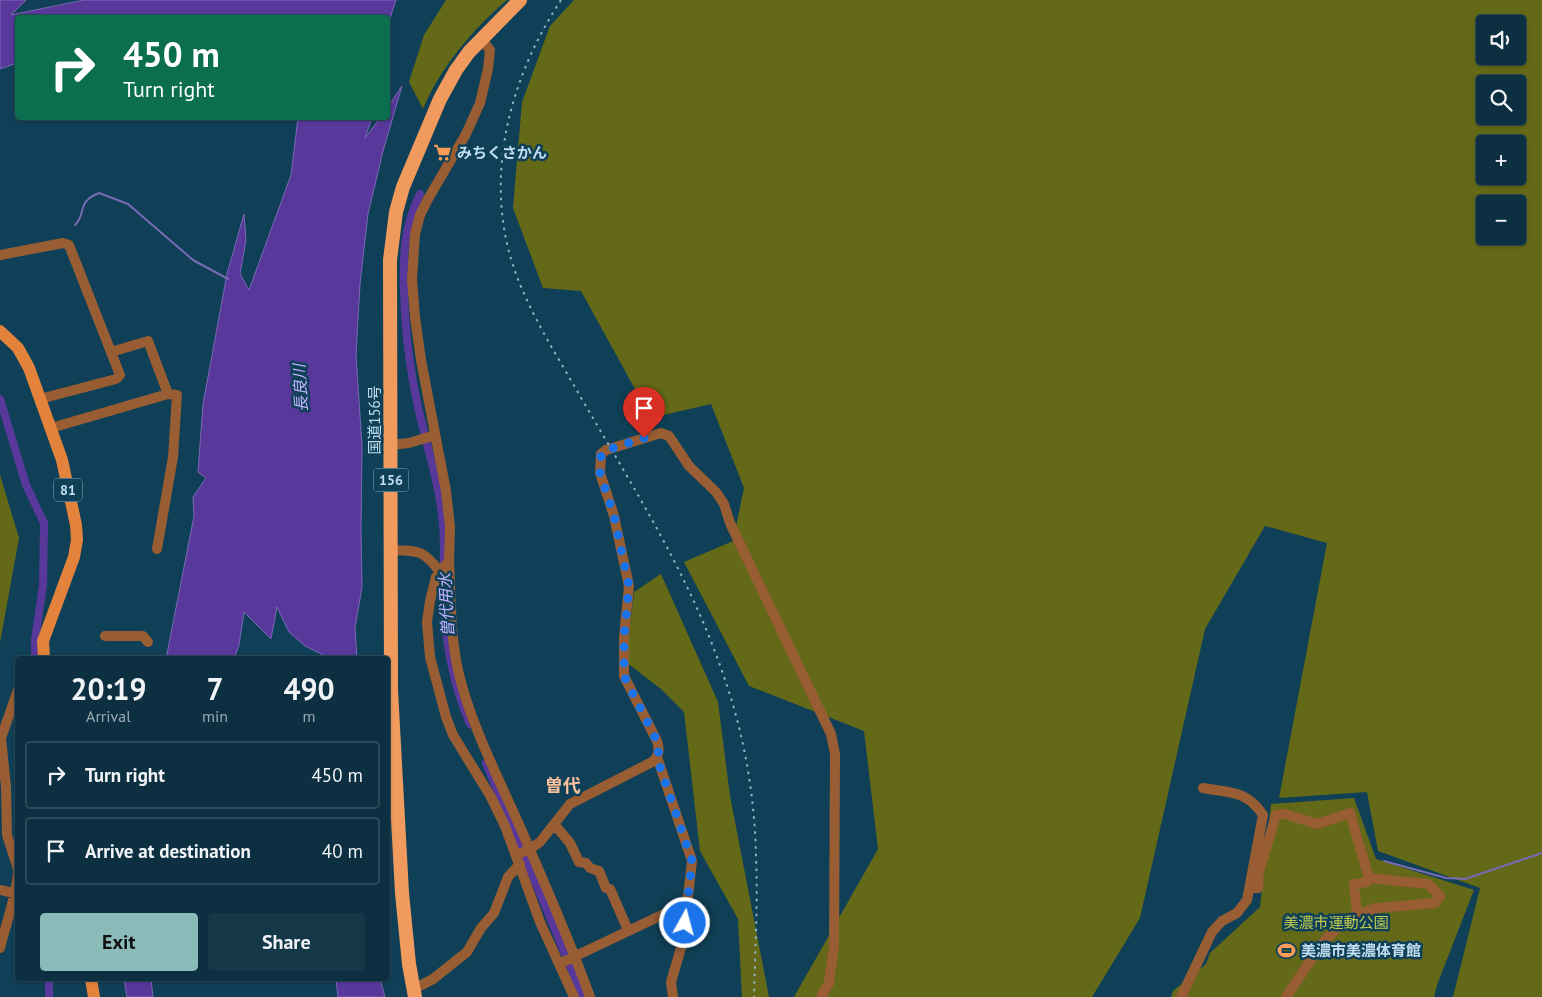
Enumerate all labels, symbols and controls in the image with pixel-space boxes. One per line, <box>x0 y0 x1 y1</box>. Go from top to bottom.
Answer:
map controls <box>1476 15 1526 245</box>
button: sound <box>1476 15 1526 65</box>
text: 450 m <box>123 31 220 77</box>
icon: right <box>40 35 105 100</box>
text: Turn right <box>123 75 215 103</box>
button: search <box>1476 75 1526 125</box>
button: + <box>1476 135 1526 185</box>
supermarket icon: みちくさかん <box>433 142 453 162</box>
place label: みちくさかん <box>457 143 547 162</box>
button: − <box>1476 195 1526 245</box>
water label: 長良川 <box>289 362 311 412</box>
street label: 国道156号 <box>365 385 384 455</box>
pin <box>623 387 665 438</box>
icon: arrive <box>630 394 658 422</box>
road number: 156 <box>374 468 408 492</box>
road number: 81 <box>54 478 82 502</box>
water label: 曽代用水 <box>434 571 458 637</box>
text: 20:19 <box>70 669 147 708</box>
text: 7 <box>207 669 224 708</box>
text: 490 <box>283 669 335 708</box>
text: Arrival <box>86 706 131 726</box>
text: min <box>202 706 228 726</box>
text: m <box>303 706 316 726</box>
icon: right <box>42 761 70 789</box>
text: Turn right <box>85 763 165 787</box>
text: 450 m <box>311 763 363 787</box>
district label: 曽代 <box>545 774 581 797</box>
icon: arrive <box>42 837 70 865</box>
text: Arrive at destination <box>85 839 251 863</box>
text: 40 m <box>322 839 363 863</box>
position arrow <box>658 896 710 948</box>
button: Exit <box>40 913 198 971</box>
button: Share <box>208 913 365 971</box>
park label: 美濃市運動公園 <box>1283 913 1389 932</box>
sports icon: 美濃市美濃体育館 <box>1277 940 1297 960</box>
place label: 美濃市美濃体育館 <box>1301 941 1421 960</box>

